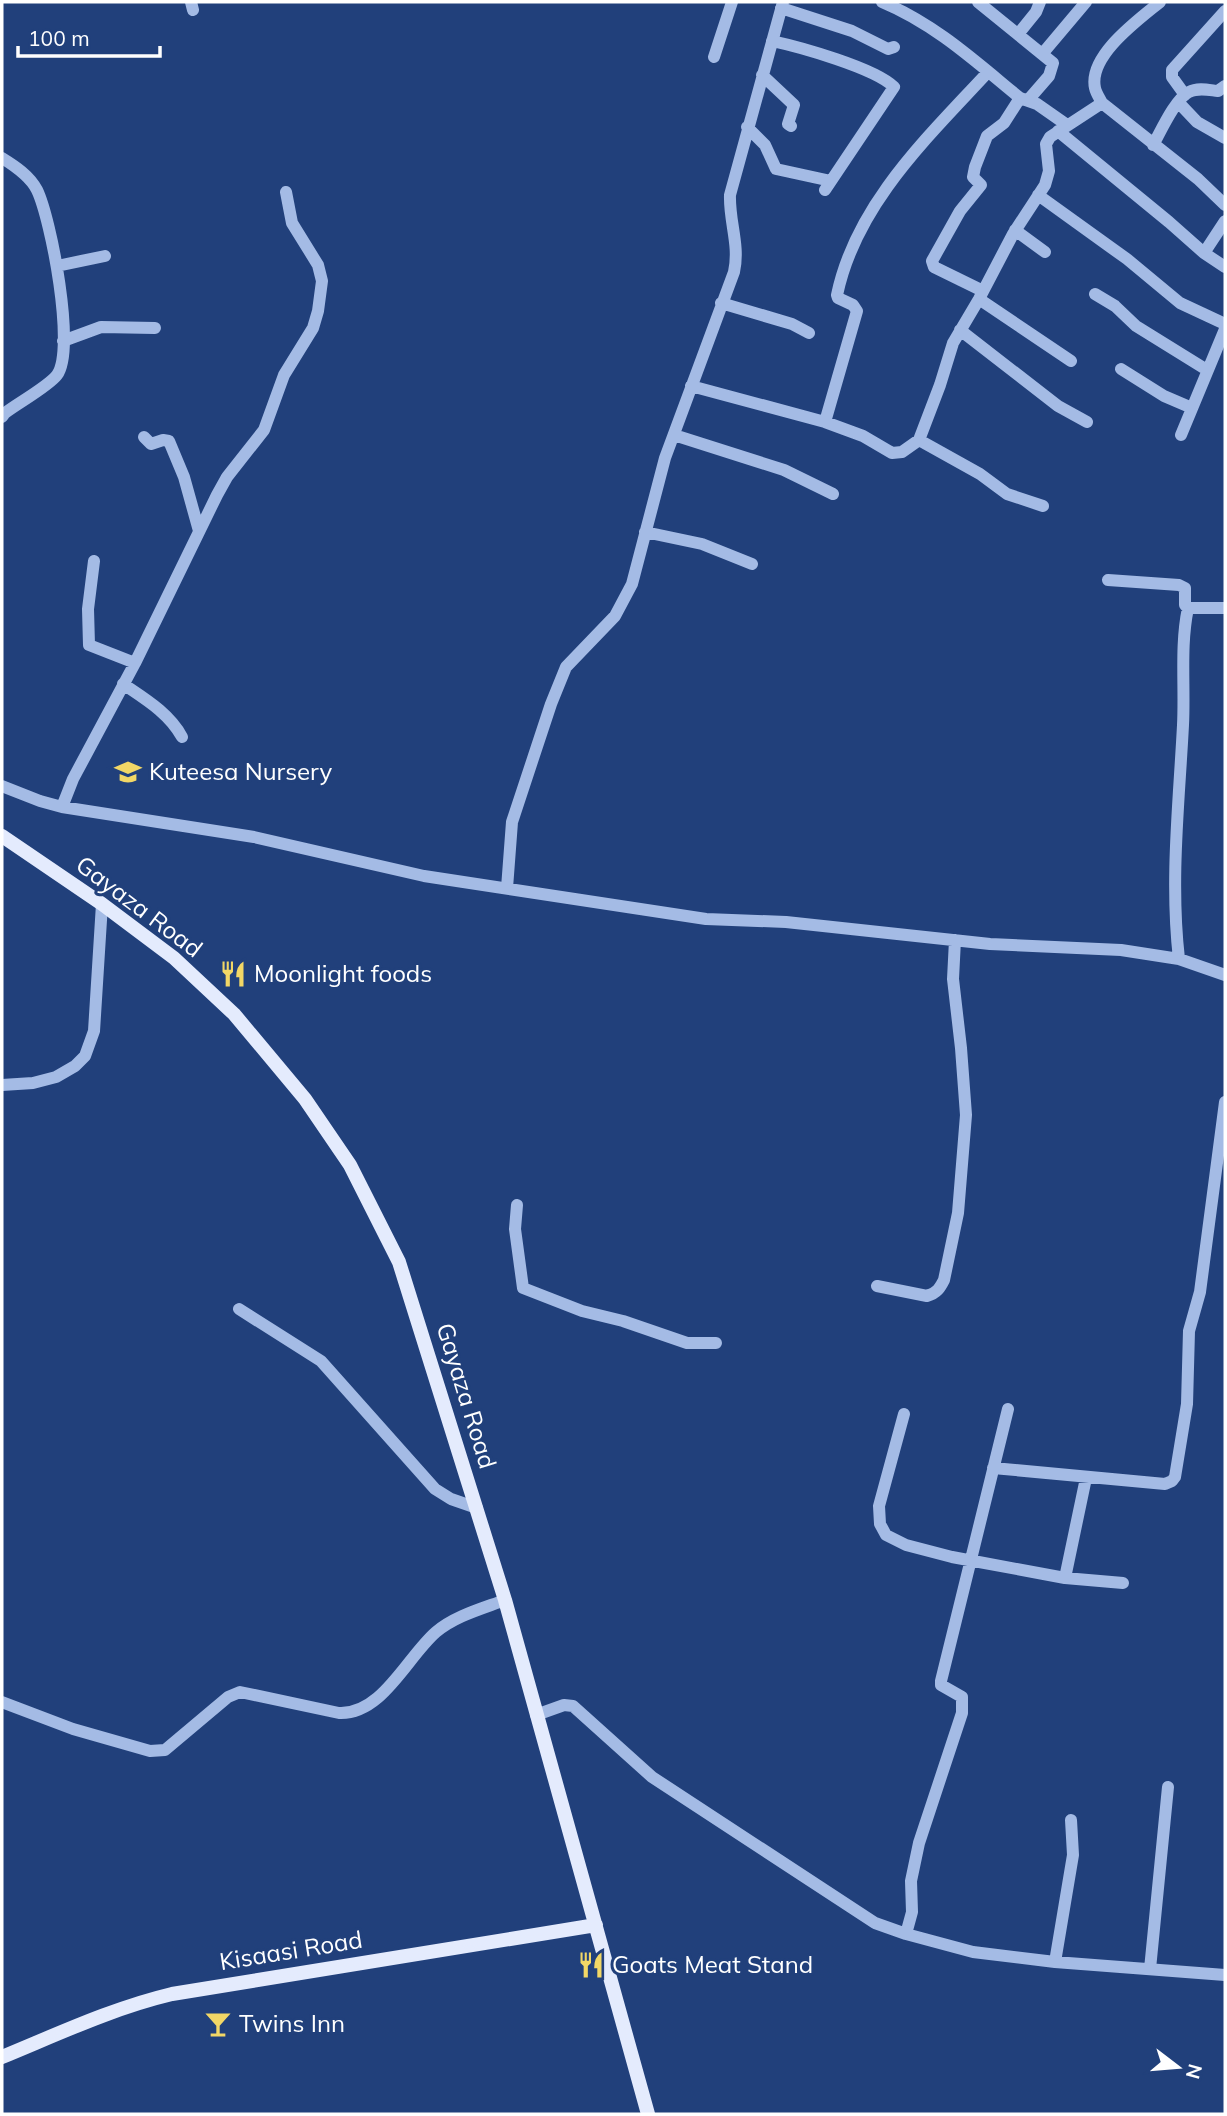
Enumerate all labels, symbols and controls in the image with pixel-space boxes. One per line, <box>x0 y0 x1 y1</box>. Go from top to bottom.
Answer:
scale bar <box>18 14 159 58</box>
text: 100 m <box>28 25 90 51</box>
place label: Kuteesa Nursery <box>149 756 333 786</box>
school or university icon: Kuteesa Nursery <box>113 757 143 787</box>
street label: Gayaza Road <box>70 849 209 963</box>
place label: Moonlight foods <box>254 958 432 988</box>
restaurant icon: Moonlight foods <box>218 959 248 989</box>
street label: Gayaza Road <box>431 1319 503 1472</box>
street label: Kisaasi Road <box>217 1924 364 1976</box>
place label: Goats Meat Stand <box>612 1949 813 1979</box>
restaurant icon: Goats Meat Stand <box>576 1950 606 1980</box>
place label: Twins Inn <box>239 2008 345 2038</box>
bar icon: Twins Inn <box>203 2009 233 2039</box>
north arrow <box>1143 2032 1213 2102</box>
text: N <box>1181 2061 1208 2082</box>

